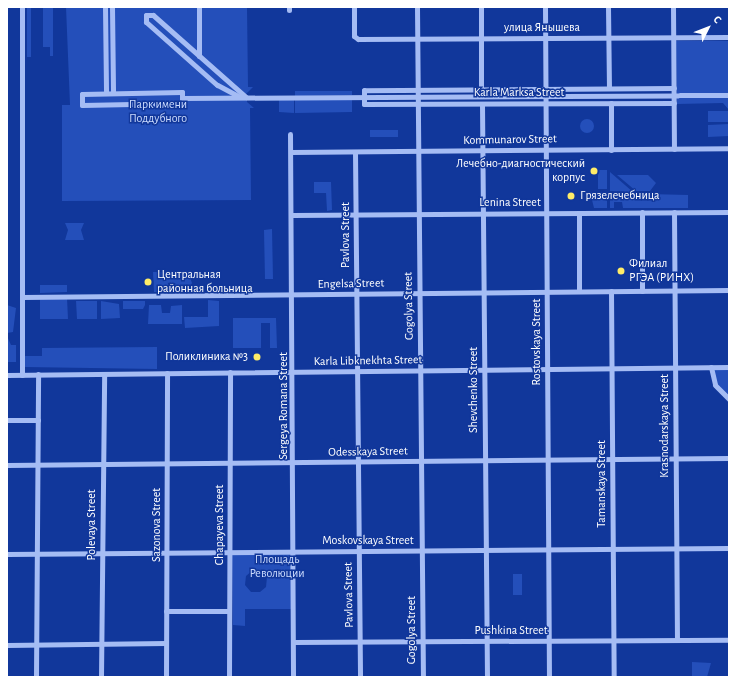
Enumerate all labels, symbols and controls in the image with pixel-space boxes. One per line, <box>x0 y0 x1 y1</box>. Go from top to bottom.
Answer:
north arrow <box>688 8 728 48</box>
text: С <box>711 14 723 26</box>
street label: улица Янышева <box>504 21 580 35</box>
street label: Karla Marksa Street <box>474 86 564 100</box>
park label: Парк имени Поддубного <box>129 98 187 126</box>
street label: Kommunarov Street <box>463 132 557 148</box>
place label: Лечебно-диагностический корпус <box>456 157 585 185</box>
marker: Лечебно-диагностический корпус <box>588 165 600 177</box>
place label: Грязелечебница <box>580 189 660 203</box>
marker: Грязелечебница <box>565 190 577 202</box>
street label: Lenina Street <box>479 196 541 210</box>
street label: Pavlova Street <box>339 202 353 268</box>
place label: Филиал РГЭА (РИНХ) <box>629 257 694 285</box>
marker: Филиал РГЭА (РИНХ) <box>616 266 626 276</box>
place label: Центральная районная больница <box>157 268 253 296</box>
street label: Gogolya Street <box>401 272 417 340</box>
marker: Центральная районная больница <box>142 276 154 288</box>
street label: Engelsa Street <box>318 276 384 292</box>
street label: Rostovskaya Street <box>530 299 544 385</box>
street label: Shevchenko Street <box>467 347 481 433</box>
place label: Поликлиника №3 <box>165 350 248 364</box>
marker: Поликлиника №3 <box>251 351 263 363</box>
street label: Sergeya Romana Street <box>277 352 291 460</box>
street label: Karla Libknekhta Street <box>313 353 423 369</box>
street label: Krasnodarskaya Street <box>658 374 672 478</box>
street label: Tamanskaya Street <box>595 440 609 528</box>
street label: Odesskaya Street <box>328 444 408 460</box>
street label: Chapayeva Street <box>213 485 227 565</box>
street label: Sazonova Street <box>150 488 164 562</box>
street label: Polevaya Street <box>85 489 99 561</box>
street label: Moskovskaya Street <box>322 534 414 548</box>
park label: Площадь Революции <box>249 553 305 581</box>
street label: Pavlova Street <box>341 562 357 628</box>
street label: Gogolya Street <box>405 596 419 664</box>
street label: Pushkina Street <box>474 624 548 638</box>

